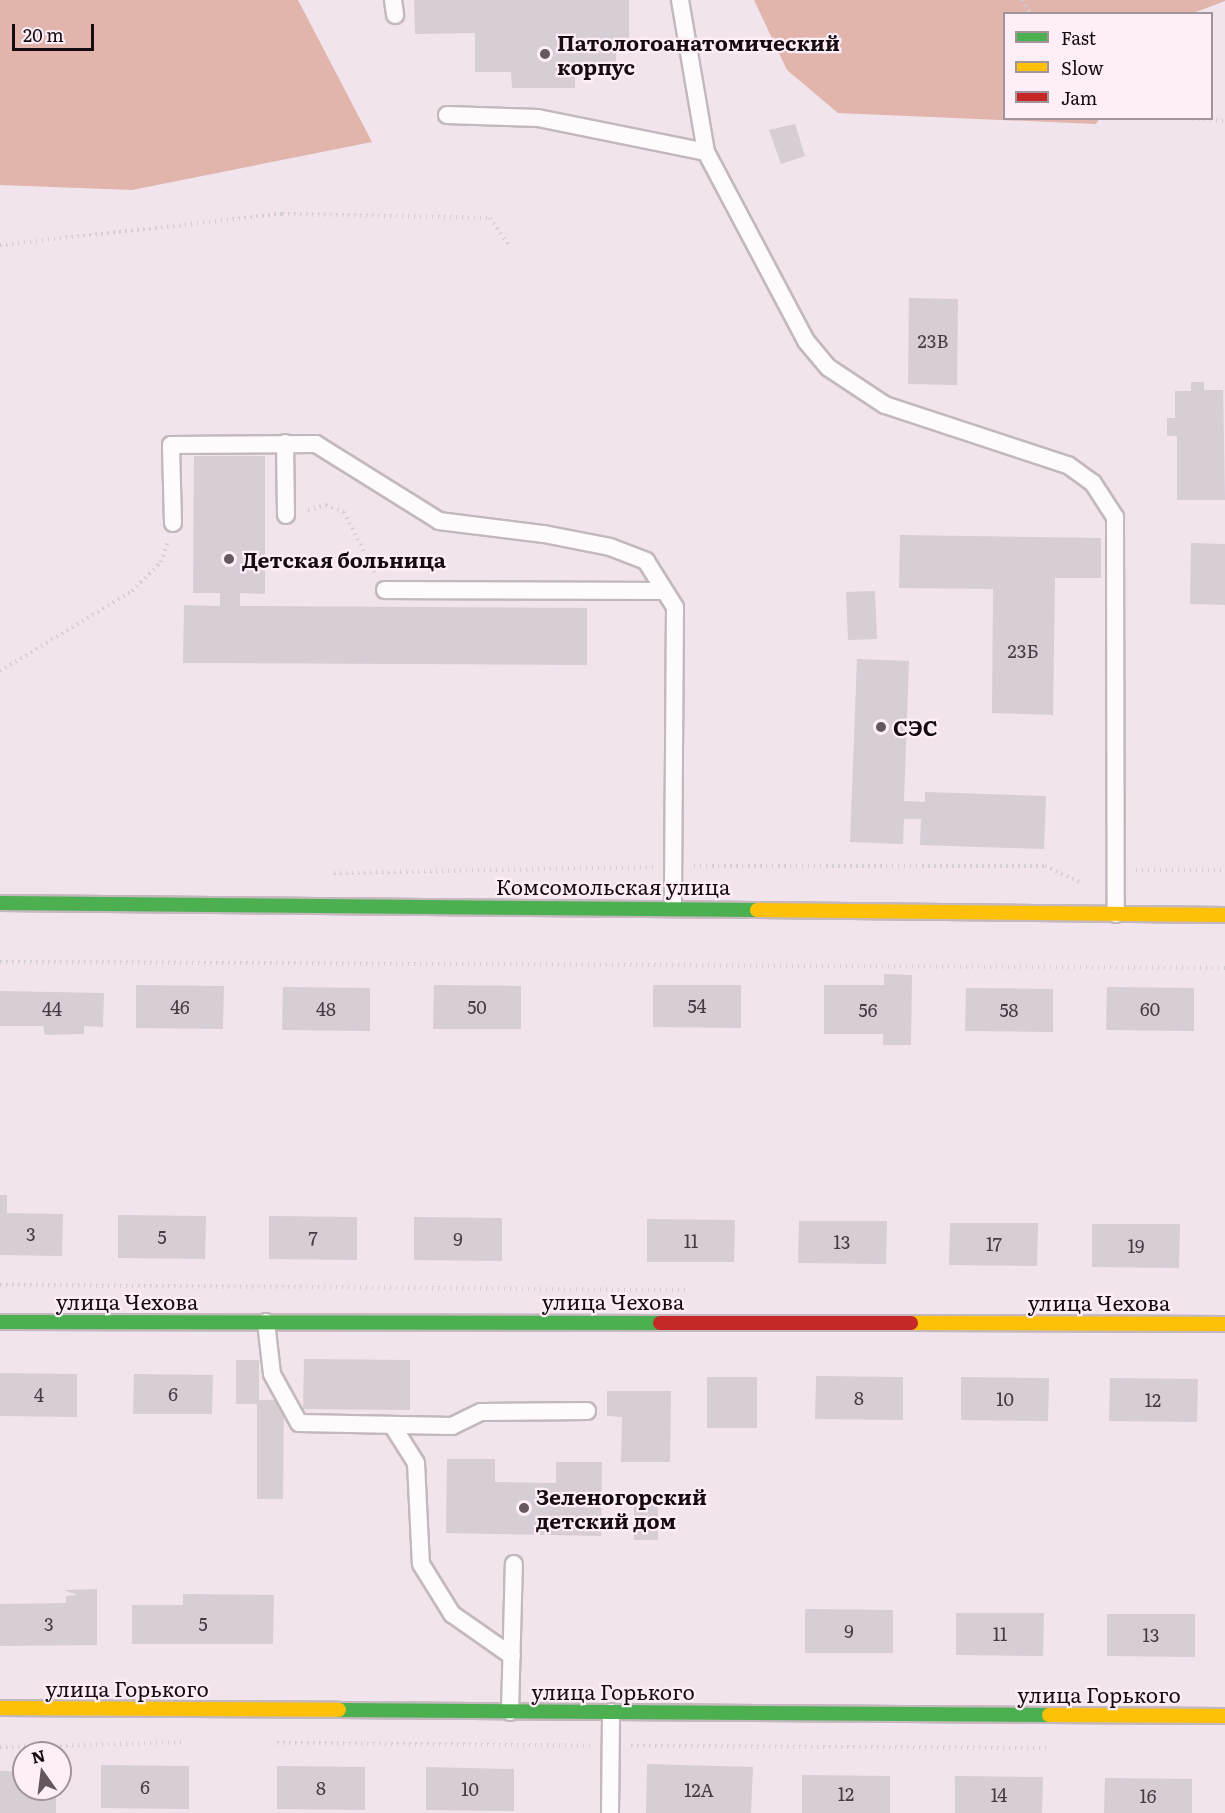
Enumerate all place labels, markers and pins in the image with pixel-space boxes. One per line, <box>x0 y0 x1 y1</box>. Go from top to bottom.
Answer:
place label: Патологоанатомический корпус <box>557 29 840 79</box>
marker: Патологоанатомический корпус <box>538 47 552 61</box>
place label: Детская больница <box>242 546 446 572</box>
marker: Детская больница <box>220 550 238 568</box>
place label: СЭС <box>893 714 938 740</box>
marker: СЭС <box>874 720 888 734</box>
place label: Зеленогорский детский дом <box>536 1483 707 1533</box>
marker: Зеленогорский детский дом <box>517 1501 531 1515</box>

